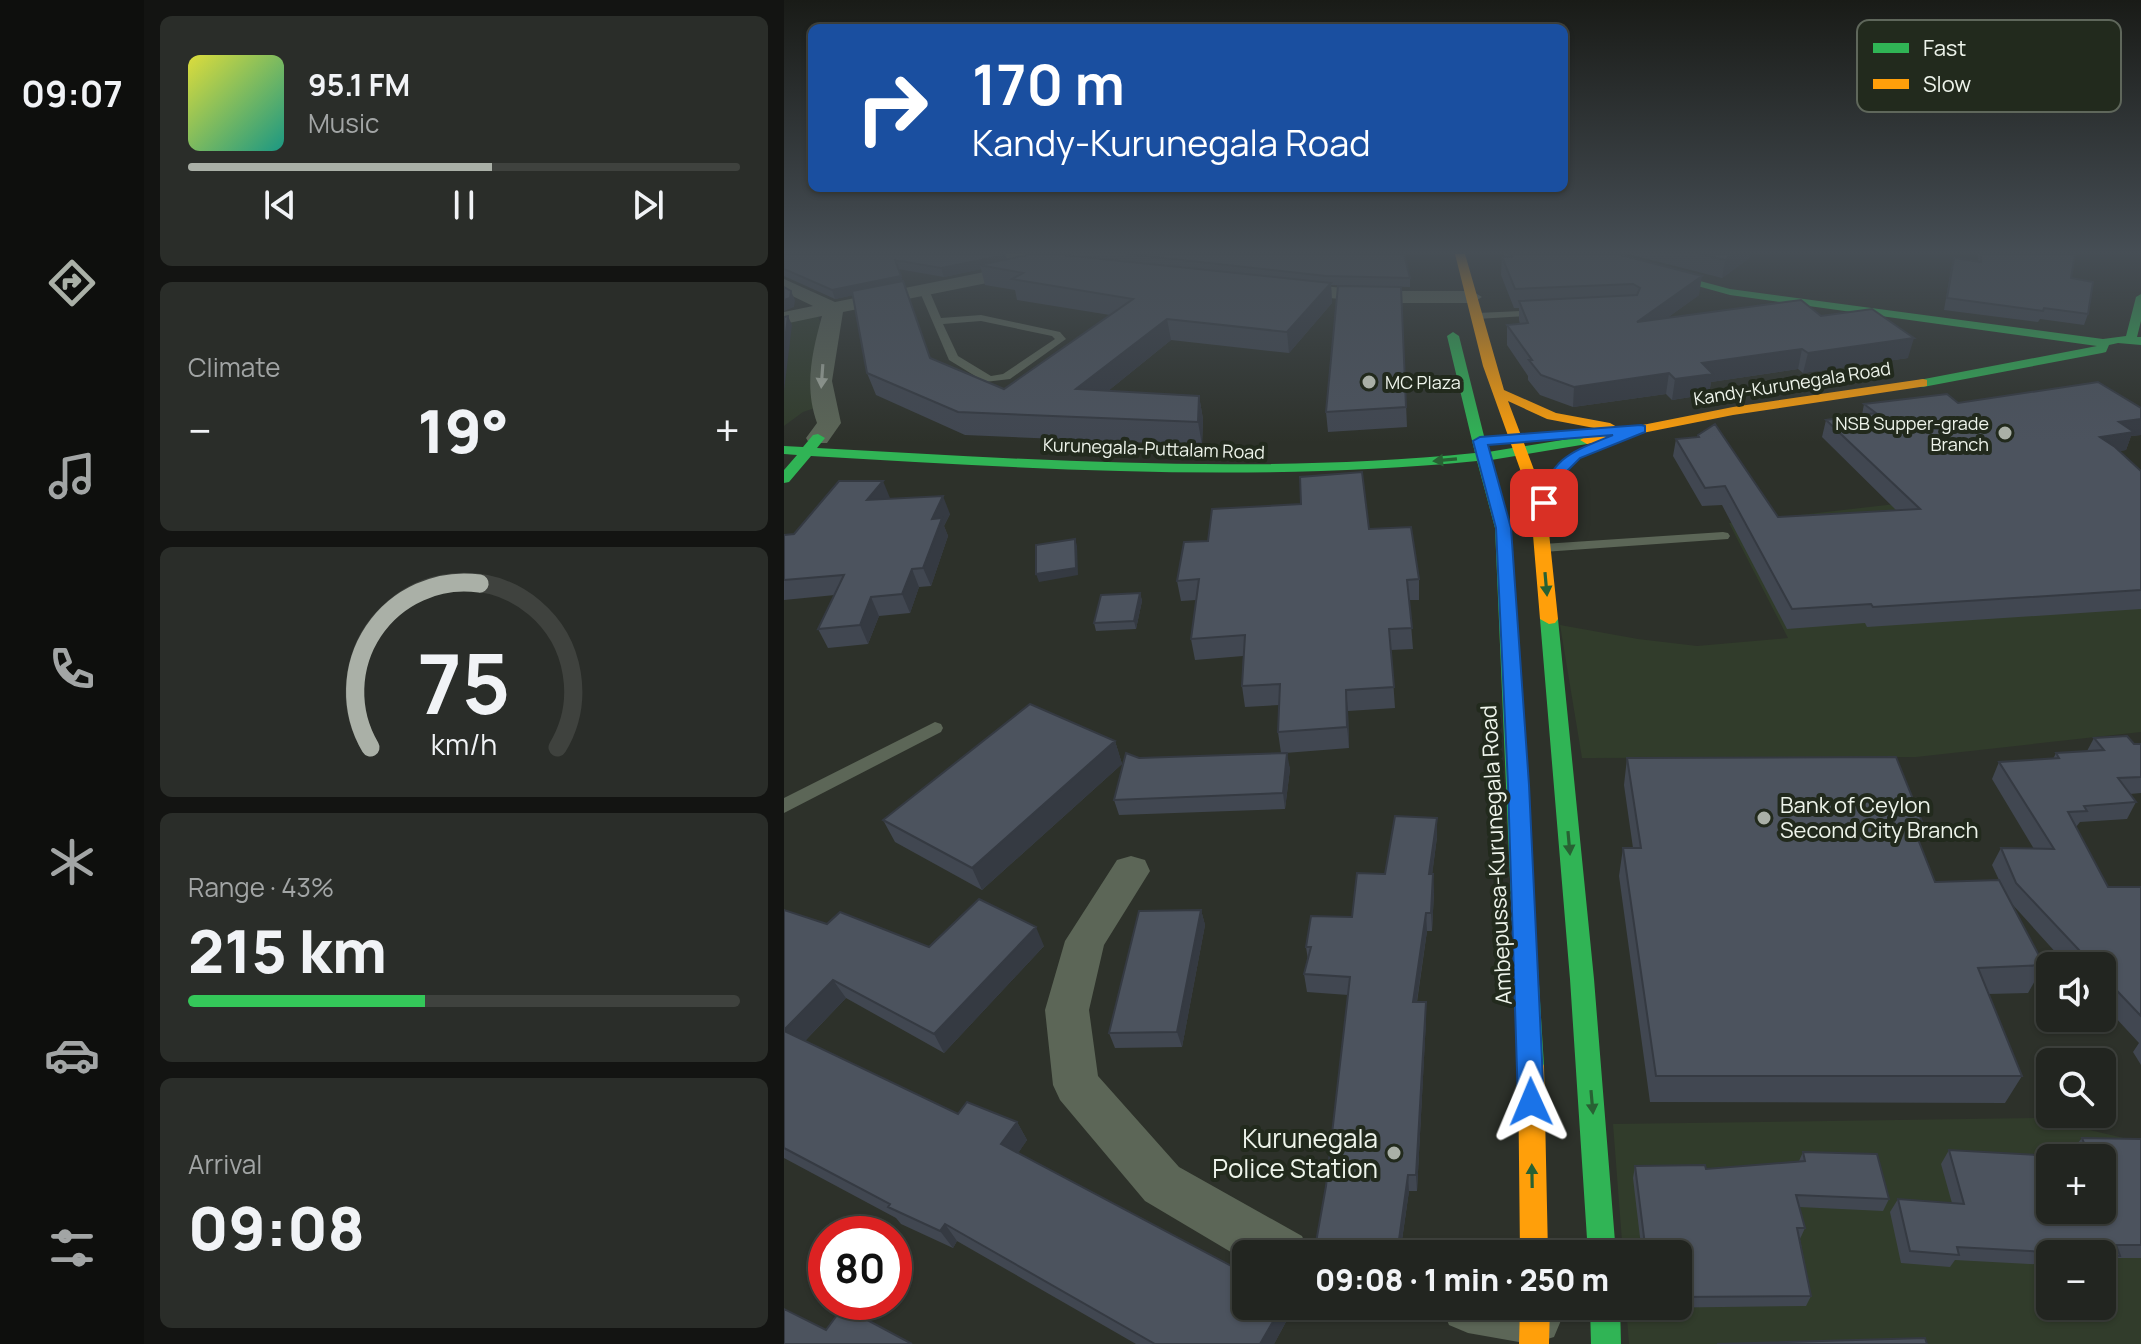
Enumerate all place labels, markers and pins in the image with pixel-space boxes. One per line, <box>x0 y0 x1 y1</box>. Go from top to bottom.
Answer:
place label: MC Plaza <box>1385 370 1461 394</box>
marker: MC Plaza <box>1360 373 1378 391</box>
place label: NSB Supper-grade Branch <box>1835 411 1989 456</box>
marker: NSB Supper-grade Branch <box>1996 424 2014 442</box>
pin <box>1510 469 1578 537</box>
place label: Bank of Ceylon Second City Branch <box>1780 790 1979 845</box>
marker: Bank of Ceylon Second City Branch <box>1755 809 1773 827</box>
place label: Kurunegala Police Station <box>1212 1120 1378 1186</box>
marker: Kurunegala Police Station <box>1385 1144 1403 1162</box>

